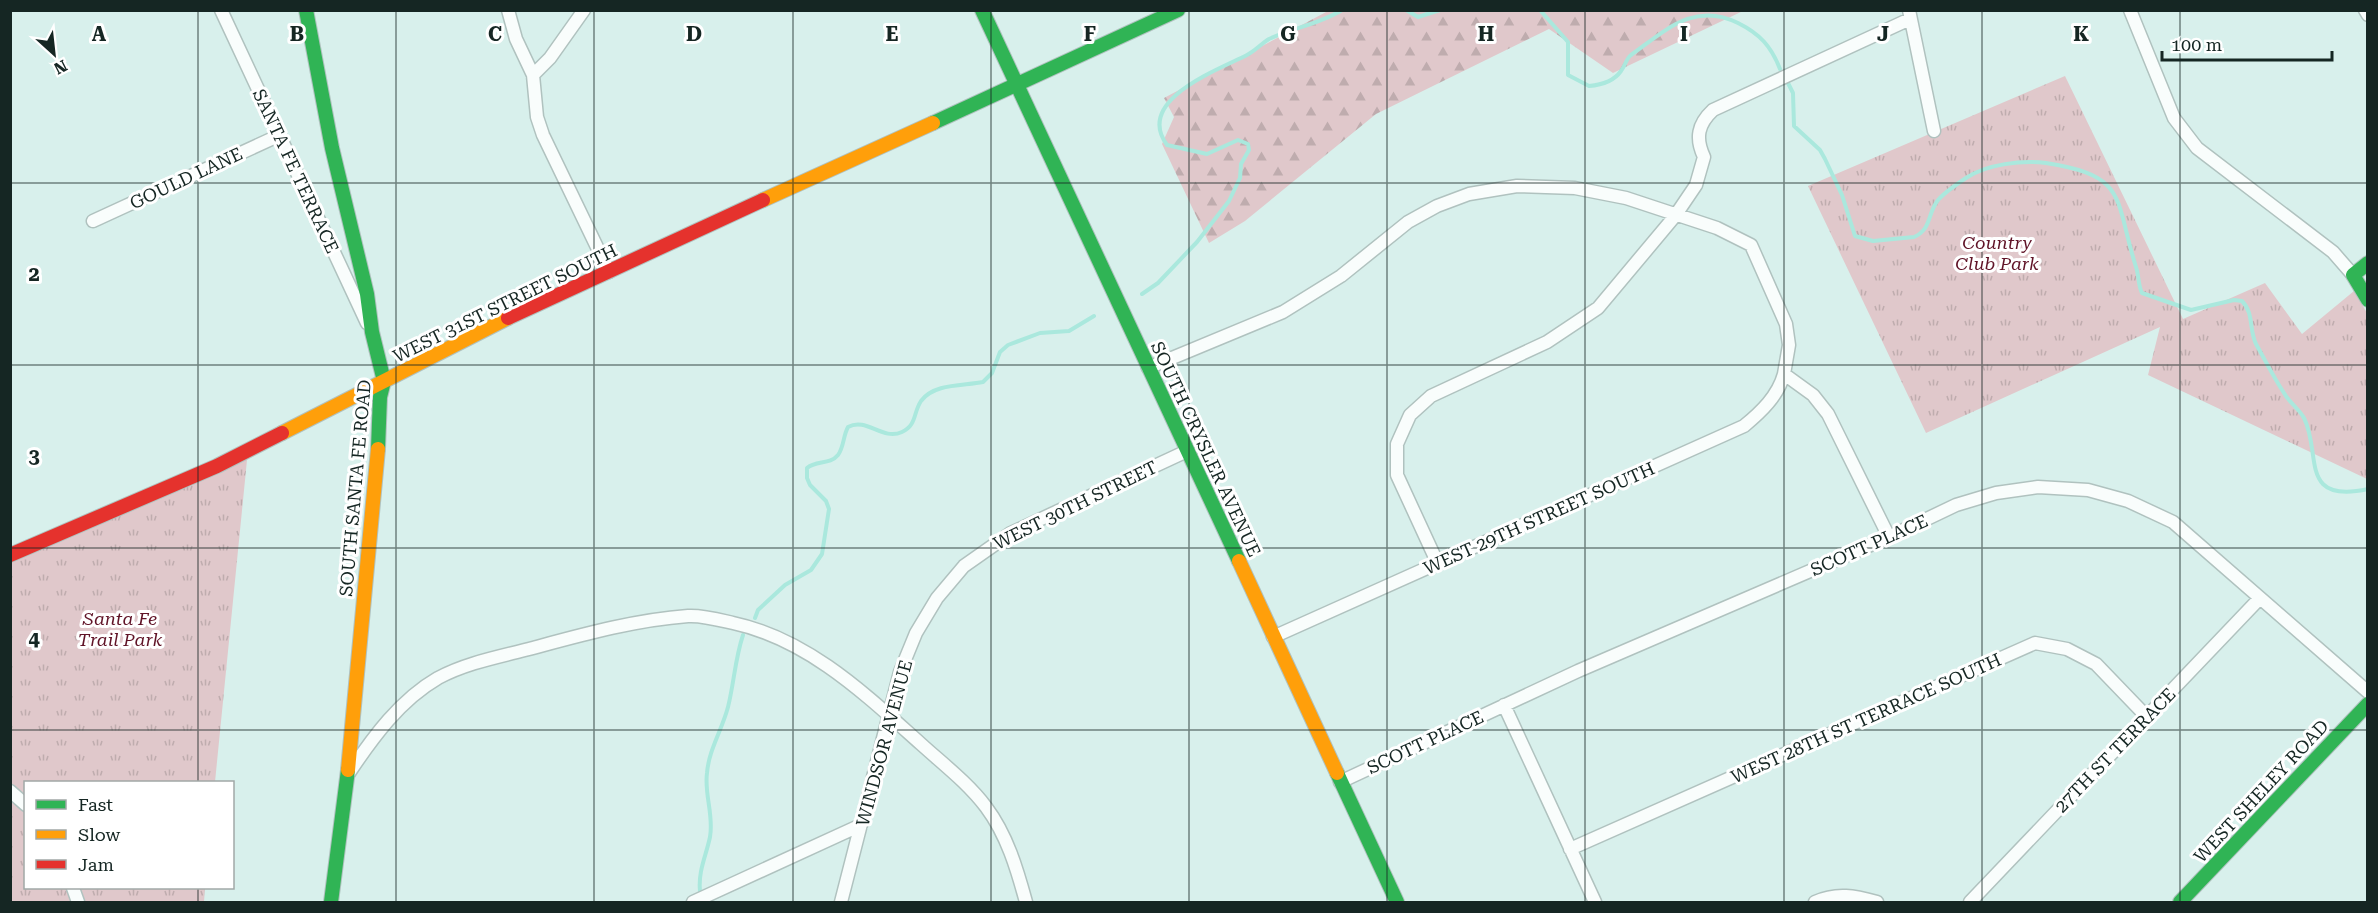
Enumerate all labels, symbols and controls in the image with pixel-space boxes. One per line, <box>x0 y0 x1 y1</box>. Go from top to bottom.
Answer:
text: A <box>92 22 107 46</box>
text: B <box>290 22 304 46</box>
text: C <box>488 22 502 46</box>
text: D <box>686 22 702 46</box>
text: E <box>886 22 899 46</box>
text: F <box>1084 22 1096 46</box>
text: G <box>1280 22 1296 46</box>
text: H <box>1478 22 1494 46</box>
text: I <box>1680 22 1688 46</box>
text: J <box>1877 22 1889 46</box>
text: K <box>2073 22 2089 46</box>
north arrow <box>24 24 84 84</box>
scale bar <box>2162 24 2332 62</box>
text: 100 m <box>2171 34 2222 55</box>
text: N <box>51 56 70 78</box>
street label: SANTA FE TERRACE <box>249 85 343 257</box>
street label: GOULD LANE <box>126 143 246 213</box>
park label: Country Club Park <box>1955 232 2039 274</box>
street label: WEST 31ST STREET SOUTH <box>389 239 621 367</box>
text: 2 <box>28 262 40 286</box>
street label: SOUTH CRYSLER AVENUE <box>1147 338 1265 560</box>
street label: SOUTH SANTA FE ROAD <box>335 379 375 597</box>
text: 3 <box>28 444 40 468</box>
street label: WEST 30TH STREET <box>990 456 1160 554</box>
street label: WEST 29TH STREET SOUTH <box>1420 457 1658 579</box>
street label: SCOTT PLACE <box>1807 510 1931 580</box>
park label: Santa Fe Trail Park <box>78 608 163 650</box>
text: 4 <box>28 627 40 651</box>
street label: WEST 28TH ST TERRACE SOUTH <box>1728 649 2004 787</box>
street label: WINDSOR AVENUE <box>852 657 916 829</box>
street label: 27TH ST TERRACE <box>2050 683 2180 817</box>
street label: SCOTT PLACE <box>1363 706 1487 778</box>
street label: WEST SHELEY ROAD <box>2189 715 2333 867</box>
legend <box>24 781 234 889</box>
text: Fast <box>78 794 113 815</box>
text: Slow <box>78 824 120 845</box>
text: Jam <box>78 854 114 875</box>

